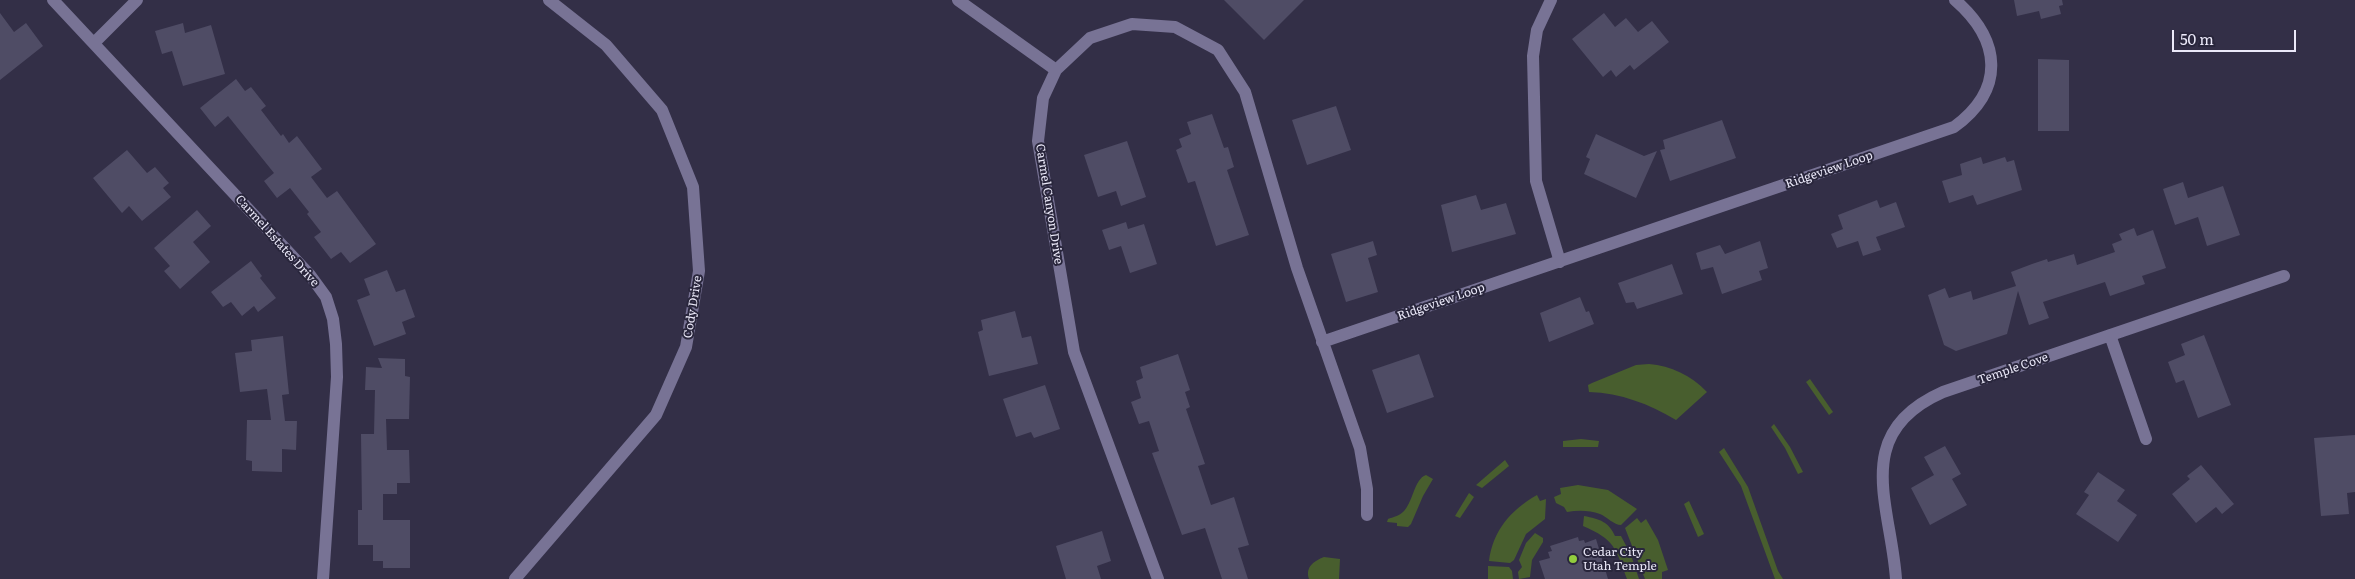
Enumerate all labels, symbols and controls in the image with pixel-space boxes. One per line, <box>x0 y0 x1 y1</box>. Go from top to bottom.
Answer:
scale bar <box>2175 20 2299 52</box>
text: 50 m <box>2180 27 2214 50</box>
street label: Carmel Canyon Drive <box>1032 143 1066 265</box>
street label: Ridgeview Loop <box>1783 148 1875 192</box>
street label: Carmel Estates Drive <box>232 192 322 290</box>
street label: Cody Drive <box>681 275 705 339</box>
street label: Ridgeview Loop <box>1395 280 1487 324</box>
street label: Temple Cove <box>1976 350 2050 388</box>
place label: Cedar City Utah Temple <box>1583 545 1657 573</box>
marker: Cedar City Utah Temple <box>1567 553 1579 565</box>

